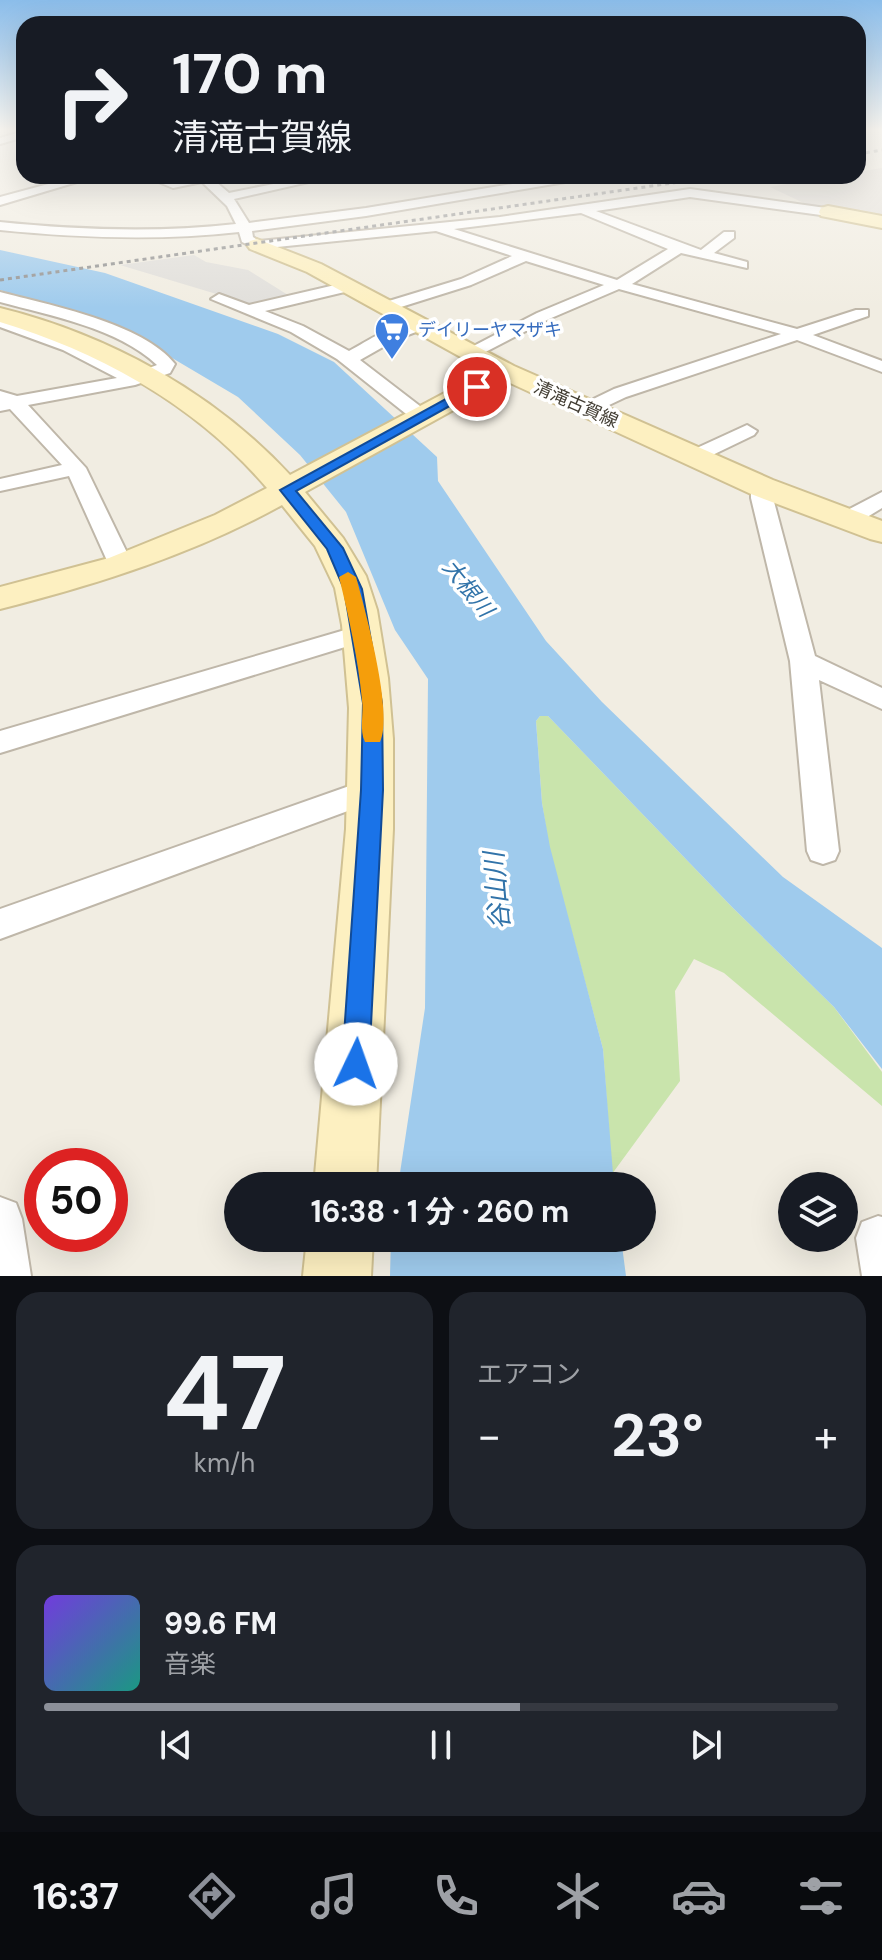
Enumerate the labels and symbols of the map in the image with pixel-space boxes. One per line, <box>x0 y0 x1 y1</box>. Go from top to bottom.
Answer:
supermarket icon: デイリーヤマザキ <box>373 311 411 361</box>
place label: デイリーヤマザキ <box>418 318 562 342</box>
pin <box>443 353 511 421</box>
street label: 清滝古賀線 <box>530 375 622 433</box>
water label: 大根川 <box>436 553 501 624</box>
water label: 谷山川 <box>476 848 517 931</box>
position arrow <box>314 1022 398 1106</box>
speed limit sign: 50 <box>24 1148 128 1252</box>

